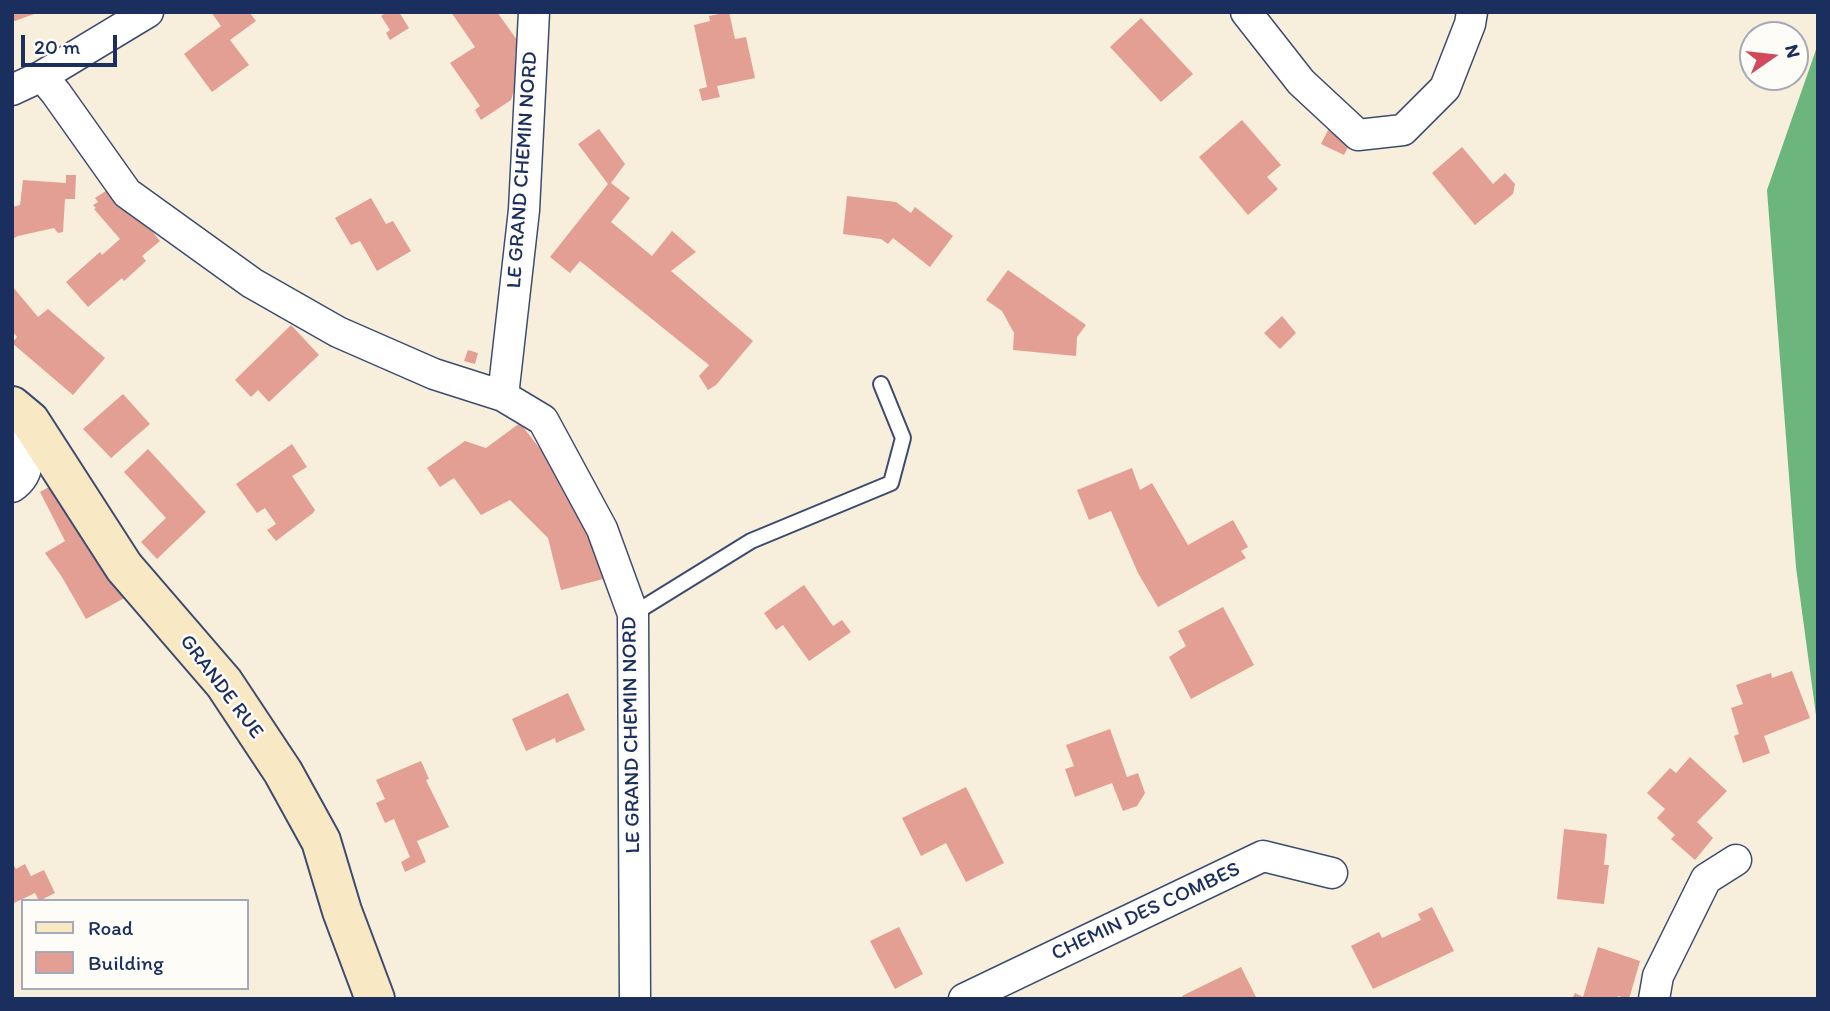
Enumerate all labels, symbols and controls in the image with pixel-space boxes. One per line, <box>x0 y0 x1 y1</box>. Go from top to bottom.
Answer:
scale bar <box>24 21 121 65</box>
north arrow <box>1739 21 1809 91</box>
text: 20 m <box>34 34 80 59</box>
text: N <box>1780 42 1806 60</box>
street label: LE GRAND CHEMIN NORD <box>502 51 544 289</box>
street label: LE GRAND CHEMIN NORD <box>617 616 647 854</box>
street label: GRANDE RUE <box>174 630 268 744</box>
street label: CHEMIN DES COMBES <box>1048 857 1244 967</box>
legend <box>21 899 248 990</box>
text: Road <box>88 915 133 940</box>
text: Building <box>88 950 164 975</box>

